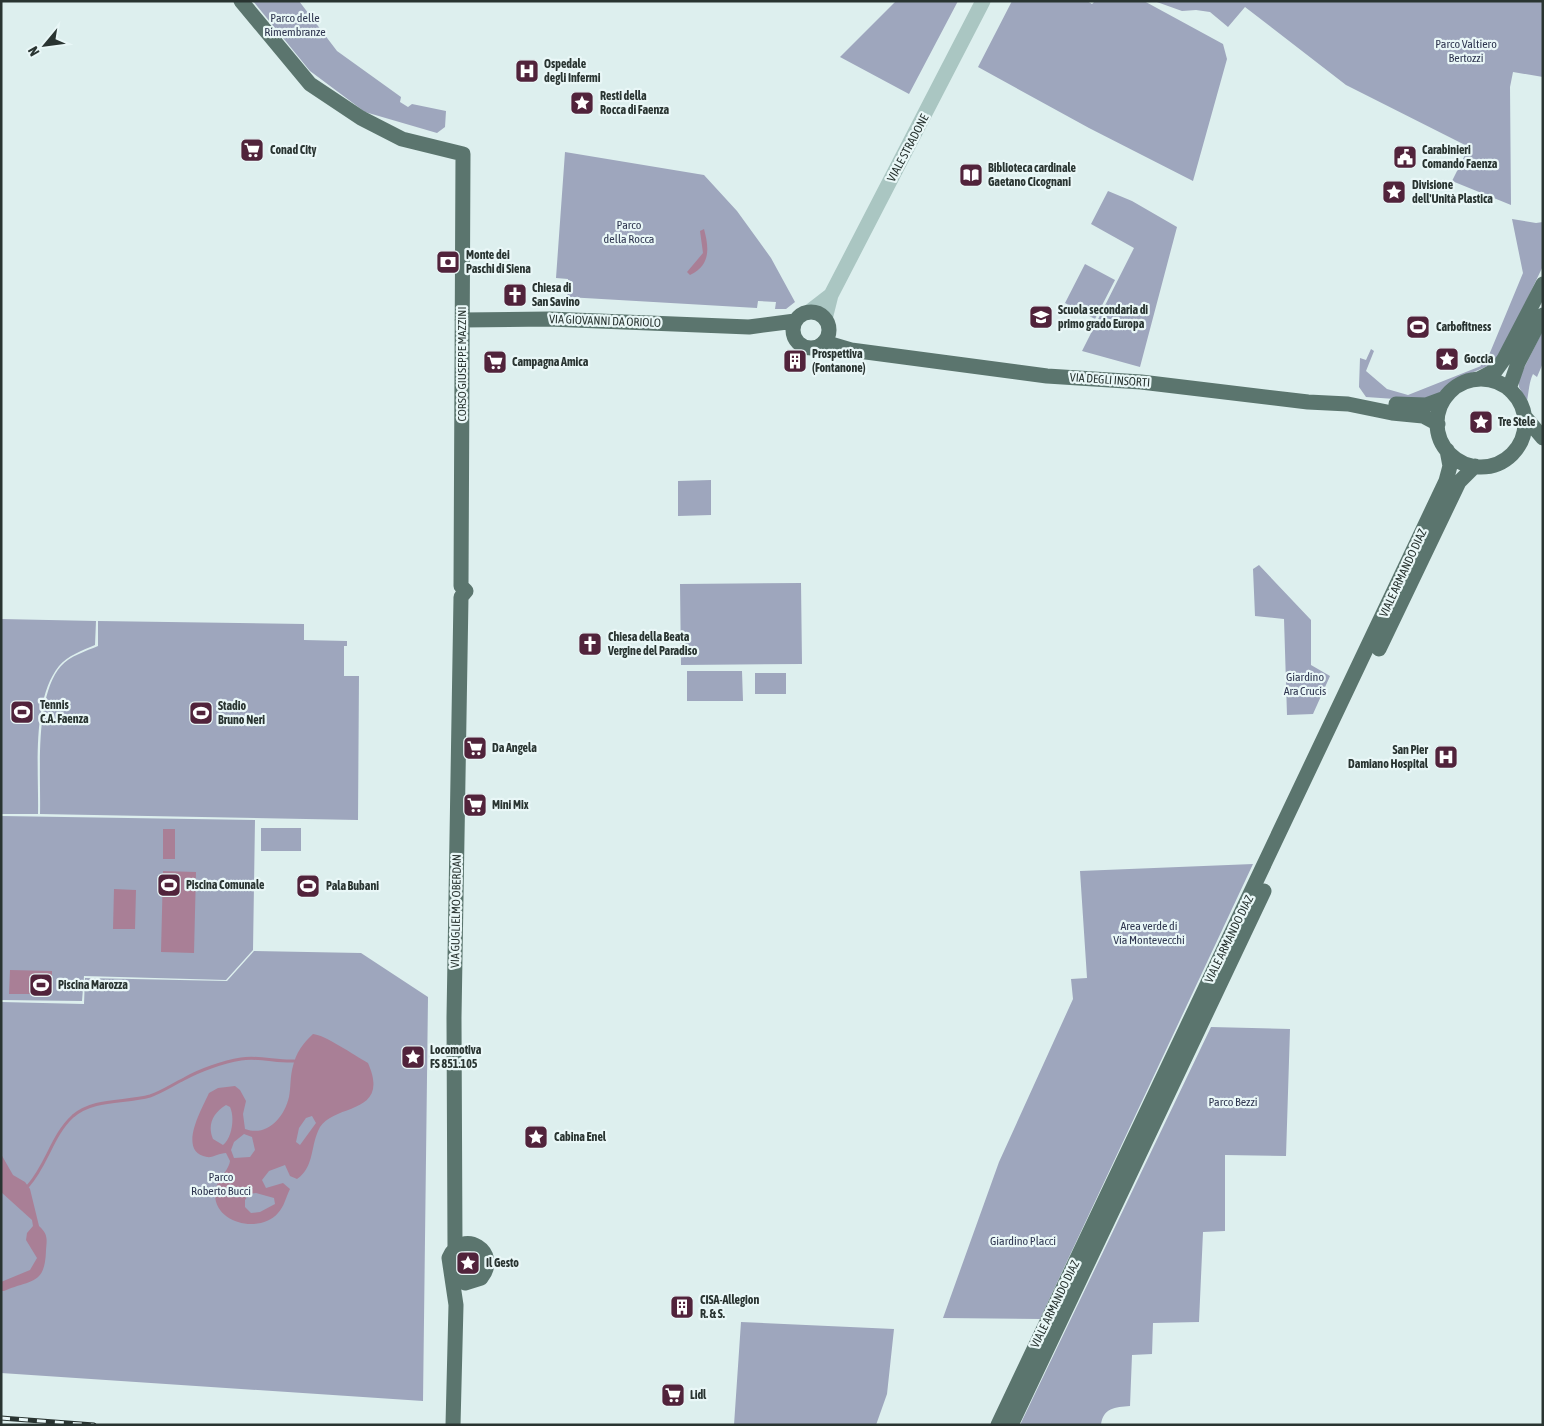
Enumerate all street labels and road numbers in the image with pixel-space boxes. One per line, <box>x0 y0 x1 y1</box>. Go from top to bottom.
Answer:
street label: VIALE STRADONE <box>884 112 932 184</box>
street label: CORSO GIUSEPPE MAZZINI <box>455 307 469 421</box>
street label: VIA GIOVANNI DA ORIOLO <box>549 312 661 330</box>
street label: VIA DEGLI INSORTI <box>1069 370 1151 390</box>
street label: VIALE ARMANDO DIAZ <box>1376 526 1430 619</box>
street label: VIA GUGLIELMO OBERDAN <box>448 854 464 968</box>
street label: VIALE ARMANDO DIAZ <box>1202 892 1256 985</box>
street label: VIALE ARMANDO DIAZ <box>1028 1257 1082 1350</box>

